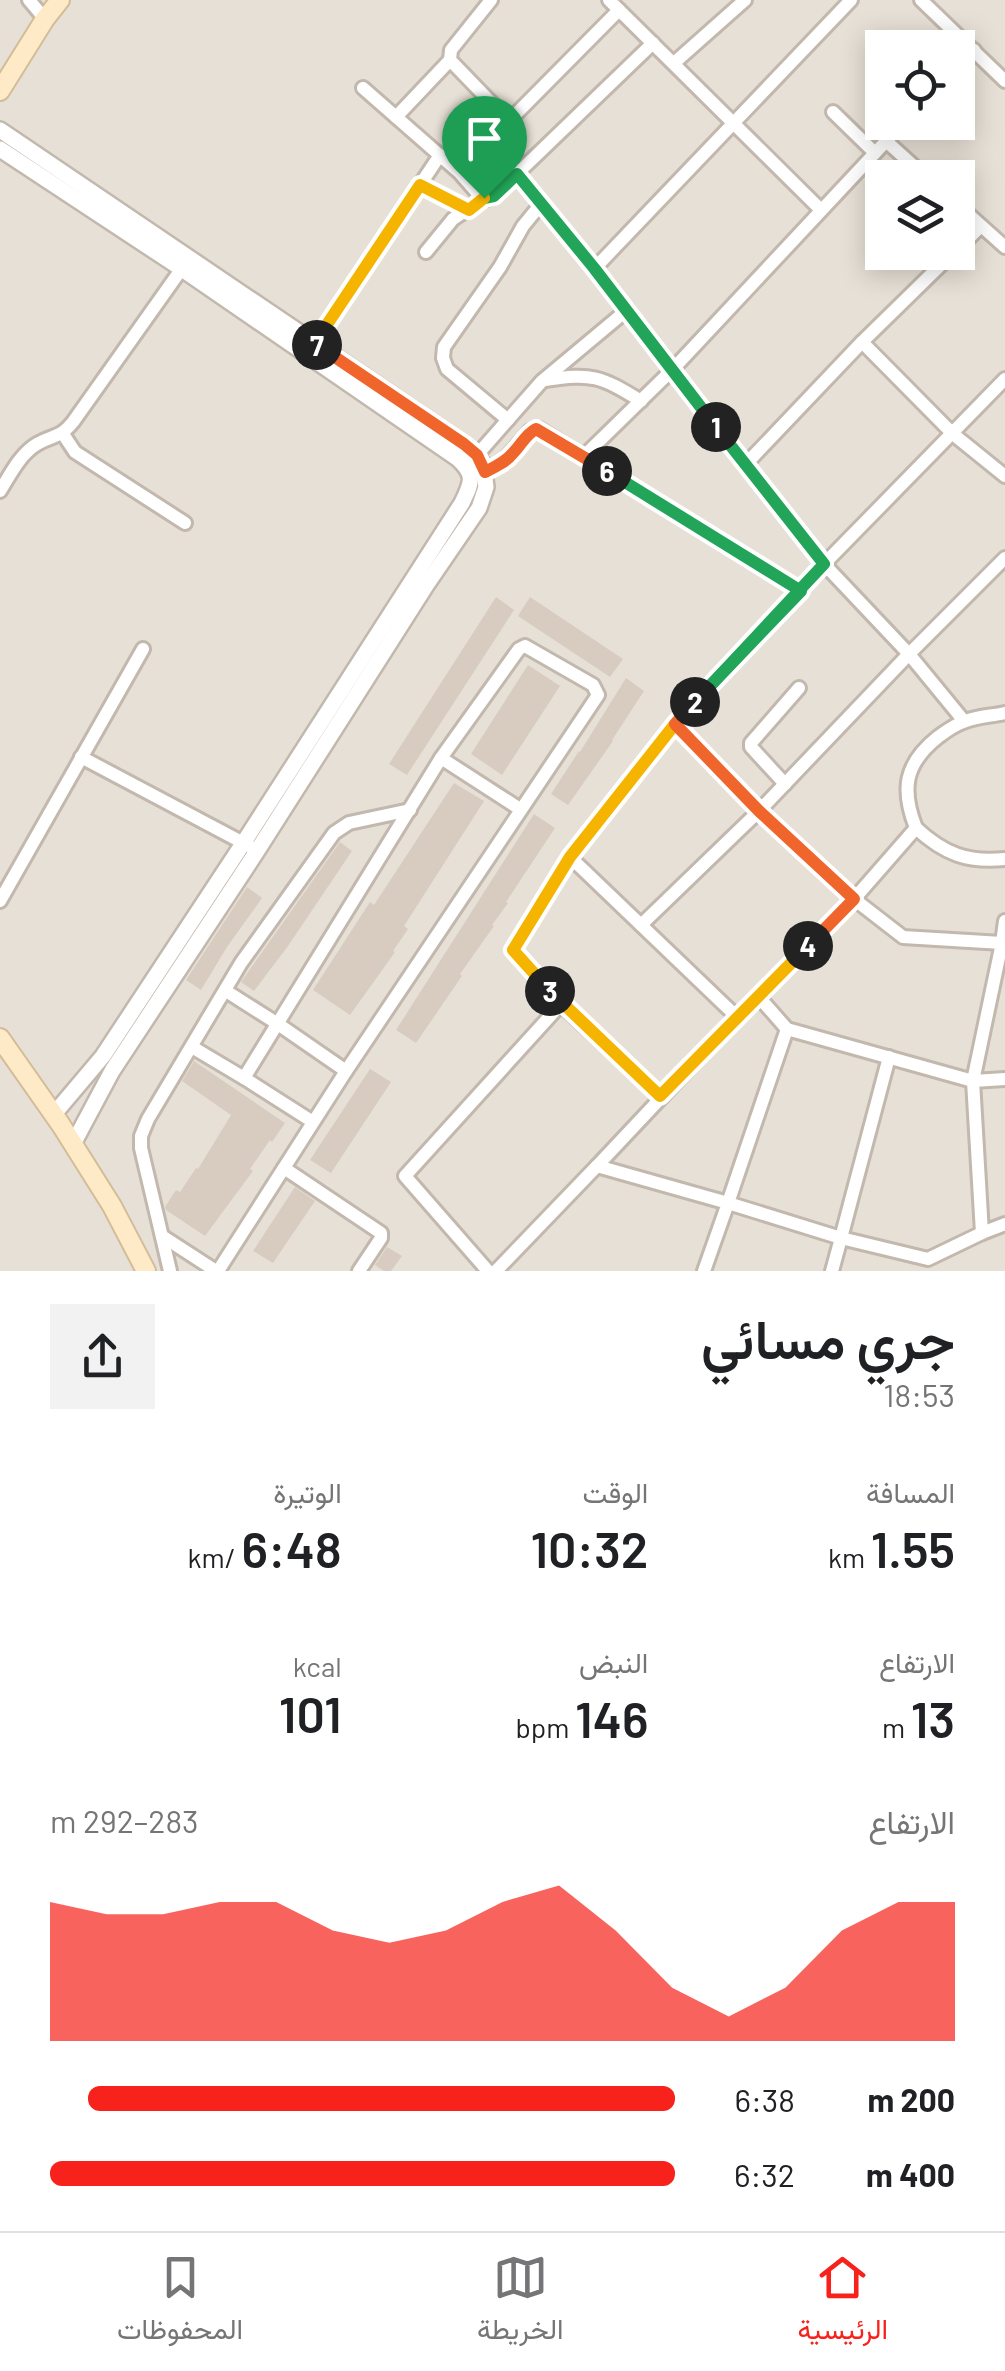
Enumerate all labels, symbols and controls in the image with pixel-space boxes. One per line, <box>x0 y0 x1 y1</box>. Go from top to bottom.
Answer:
map controls <box>865 30 975 270</box>
button: locate <box>865 30 975 140</box>
pin <box>442 96 527 199</box>
icon: arrive <box>457 111 512 166</box>
button: layers <box>865 160 975 270</box>
pin: 7 <box>292 320 342 370</box>
text: 7 <box>310 328 324 362</box>
pin: 1 <box>691 402 741 452</box>
text: 1 <box>711 410 721 444</box>
pin: 6 <box>582 446 632 496</box>
text: 6 <box>599 454 615 488</box>
pin: 2 <box>670 677 720 727</box>
text: 2 <box>687 685 703 719</box>
pin: 4 <box>783 921 833 971</box>
text: 4 <box>800 929 816 963</box>
pin: 3 <box>525 966 575 1016</box>
text: 3 <box>542 974 558 1008</box>
button: share <box>50 1304 155 1409</box>
text: جري مسائي <box>701 1304 955 1370</box>
text: 18:53 <box>883 1375 955 1413</box>
text: الوتيرة <box>273 1475 342 1509</box>
text: الوقت <box>583 1475 648 1509</box>
text: المسافة <box>866 1475 955 1509</box>
text: 6:48 <box>242 1518 342 1578</box>
text: 10:32 <box>530 1518 648 1578</box>
text: 1.55 <box>871 1518 955 1578</box>
text: /km <box>188 1540 242 1574</box>
text: km <box>828 1540 871 1574</box>
text: النبض <box>579 1645 648 1679</box>
text: الارتفاع <box>879 1645 955 1679</box>
text: kcal <box>293 1649 342 1683</box>
text: 101 <box>279 1683 342 1743</box>
text: 146 <box>575 1688 648 1748</box>
text: 13 <box>911 1688 955 1748</box>
text: bpm <box>515 1710 575 1744</box>
text: m <box>882 1710 911 1744</box>
text: 283–292 m <box>50 1801 199 1839</box>
text: الارتفاع <box>868 1802 955 1840</box>
text: 6:38 <box>735 2080 795 2118</box>
text: 200 m <box>867 2080 955 2118</box>
text: 6:32 <box>734 2155 795 2193</box>
text: 400 m <box>866 2155 955 2193</box>
tab: المحفوظات <box>117 2250 243 2354</box>
tab: الخريطة <box>477 2250 564 2354</box>
tab: الرئيسية <box>798 2250 888 2354</box>

